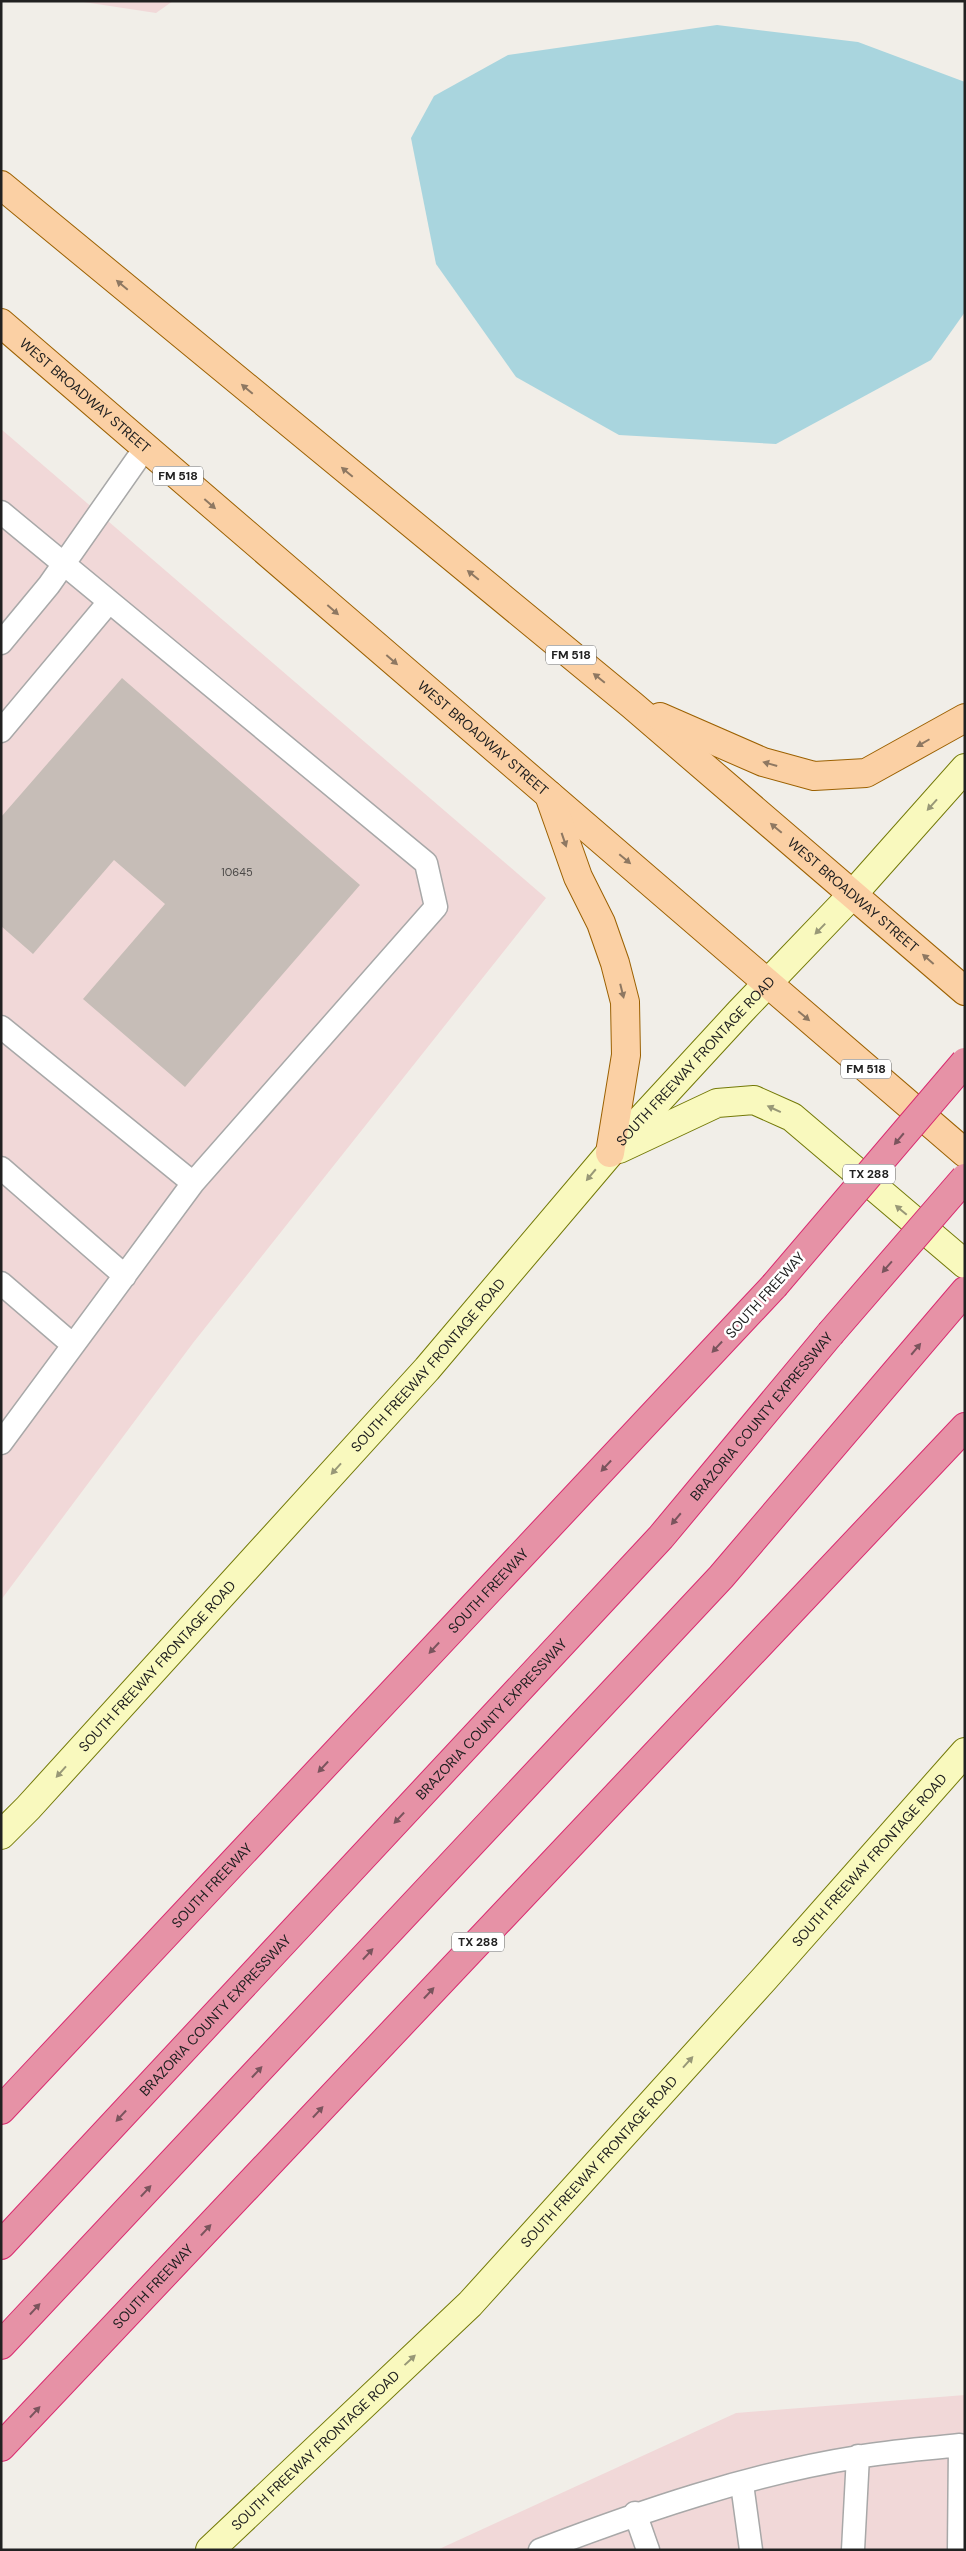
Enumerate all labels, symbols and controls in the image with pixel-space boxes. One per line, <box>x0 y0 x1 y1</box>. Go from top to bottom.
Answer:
one-way arrow <box>116 280 128 291</box>
street label: WEST BROADWAY STREET <box>16 334 154 457</box>
one-way arrow <box>241 383 254 394</box>
road number: FM 518 <box>153 466 203 486</box>
one-way arrow <box>341 466 354 477</box>
one-way arrow <box>203 498 215 510</box>
one-way arrow <box>467 569 480 580</box>
one-way arrow <box>326 604 339 615</box>
road number: FM 518 <box>546 646 596 664</box>
one-way arrow <box>385 655 398 666</box>
one-way arrow <box>592 672 605 683</box>
street label: WEST BROADWAY STREET <box>414 677 552 799</box>
one-way arrow <box>916 738 929 747</box>
one-way arrow <box>762 760 777 768</box>
one-way arrow <box>927 798 938 811</box>
one-way arrow <box>771 822 783 834</box>
one-way arrow <box>560 833 568 848</box>
street label: WEST BROADWAY STREET <box>784 834 922 956</box>
one-way arrow <box>619 854 632 865</box>
house number: 10645 <box>221 865 253 879</box>
one-way arrow <box>814 923 826 935</box>
one-way arrow <box>922 954 934 965</box>
street label: SOUTH FREEWAY FRONTAGE ROAD <box>612 972 779 1150</box>
one-way arrow <box>618 984 626 999</box>
one-way arrow <box>797 1010 810 1021</box>
road number: FM 518 <box>841 1060 891 1078</box>
one-way arrow <box>767 1105 781 1113</box>
one-way arrow <box>893 1133 905 1145</box>
road number: TX 288 <box>843 1164 895 1184</box>
one-way arrow <box>586 1168 597 1181</box>
one-way arrow <box>895 1205 907 1216</box>
street label: SOUTH FREEWAY <box>722 1248 808 1342</box>
one-way arrow <box>882 1261 893 1274</box>
street label: SOUTH FREEWAY FRONTAGE ROAD <box>347 1275 509 1456</box>
street label: BRAZORIA COUNTY EXPRESSWAY <box>686 1328 837 1504</box>
one-way arrow <box>711 1341 723 1353</box>
one-way arrow <box>910 1343 922 1355</box>
one-way arrow <box>600 1460 611 1472</box>
one-way arrow <box>330 1463 342 1475</box>
one-way arrow <box>670 1512 681 1525</box>
street label: SOUTH FREEWAY <box>444 1544 532 1637</box>
street label: SOUTH FREEWAY FRONTAGE ROAD <box>75 1577 239 1755</box>
street label: BRAZORIA COUNTY EXPRESSWAY <box>412 1635 571 1804</box>
one-way arrow <box>428 1642 440 1654</box>
one-way arrow <box>317 1760 329 1772</box>
one-way arrow <box>56 1765 67 1778</box>
street label: SOUTH FREEWAY FRONTAGE ROAD <box>788 1770 951 1950</box>
one-way arrow <box>393 1812 405 1824</box>
street label: SOUTH FREEWAY <box>168 1839 256 1932</box>
street label: BRAZORIA COUNTY EXPRESSWAY <box>136 1931 295 2100</box>
road number: TX 288 <box>452 1932 504 1951</box>
one-way arrow <box>362 1948 374 1960</box>
one-way arrow <box>423 1988 435 2000</box>
one-way arrow <box>683 2056 694 2069</box>
one-way arrow <box>251 2067 263 2079</box>
street label: SOUTH FREEWAY FRONTAGE ROAD <box>517 2072 681 2251</box>
one-way arrow <box>312 2106 324 2118</box>
one-way arrow <box>115 2110 127 2122</box>
one-way arrow <box>140 2185 152 2197</box>
one-way arrow <box>200 2224 212 2236</box>
street label: SOUTH FREEWAY <box>109 2240 197 2333</box>
one-way arrow <box>29 2304 41 2316</box>
one-way arrow <box>404 2354 416 2366</box>
street label: SOUTH FREEWAY FRONTAGE ROAD <box>227 2366 403 2534</box>
one-way arrow <box>29 2406 41 2418</box>

